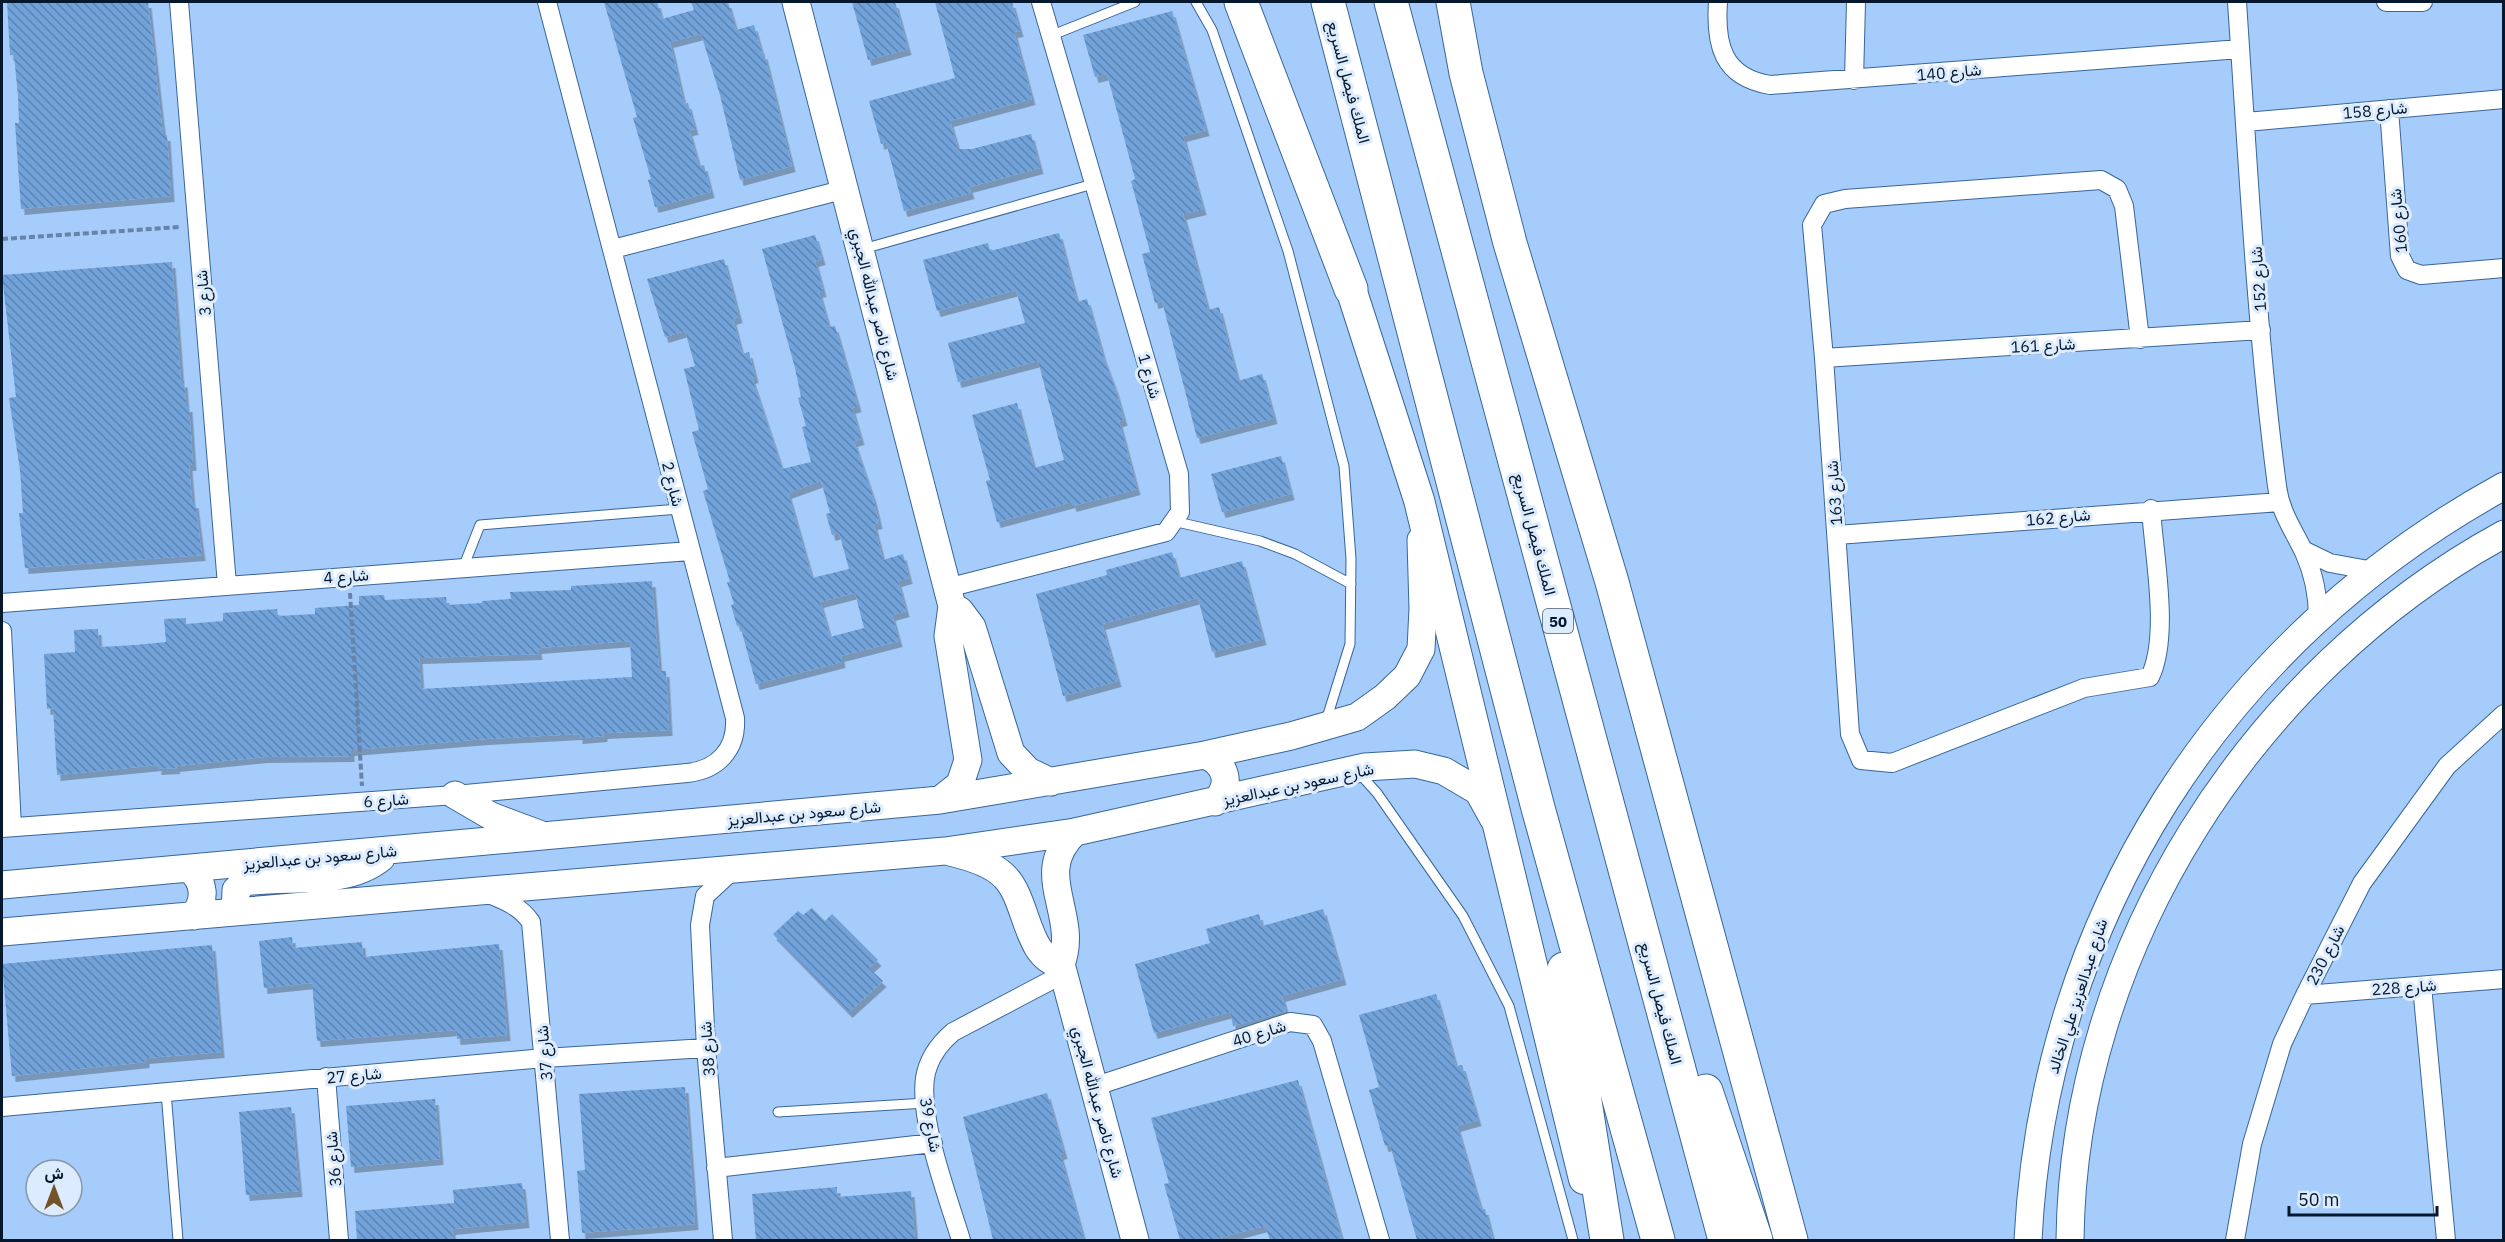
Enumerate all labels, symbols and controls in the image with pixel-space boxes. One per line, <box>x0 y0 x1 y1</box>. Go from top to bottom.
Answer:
street label: الملك فيصل السريع <box>1321 19 1375 146</box>
street label: شارع 140 <box>1916 59 1982 87</box>
street label: شارع 158 <box>2342 97 2408 125</box>
street label: شارع 160 <box>2385 188 2413 254</box>
street label: شارع ناصر عبدالله الجبري <box>842 226 904 383</box>
street label: شارع 152 <box>2246 246 2272 312</box>
street label: شارع 3 <box>191 269 217 317</box>
street label: شارع 161 <box>2010 333 2076 359</box>
street label: شارع 1 <box>1132 351 1166 401</box>
street label: شارع 2 <box>656 459 688 509</box>
street label: شارع 163 <box>1822 460 1848 526</box>
street label: الملك فيصل السريع <box>1507 471 1561 598</box>
street label: شارع 162 <box>2025 504 2091 532</box>
street label: شارع 4 <box>323 564 370 590</box>
road number: 50 <box>1543 609 1573 633</box>
street label: شارع سعود بن عبدالعزيز <box>1220 758 1376 812</box>
street label: شارع 6 <box>363 788 410 814</box>
street label: شارع سعود بن عبدالعزيز <box>725 796 882 832</box>
street label: شارع سعود بن عبدالعزيز <box>241 840 398 876</box>
street label: شارع عبدالعزيز علي الخالد <box>2043 916 2115 1077</box>
street label: شارع 230 <box>2301 922 2350 989</box>
street label: الملك فيصل السريع <box>1633 940 1687 1067</box>
street label: شارع 228 <box>2371 975 2437 1001</box>
street label: شارع 40 <box>1230 1015 1289 1053</box>
street label: شارع 38 <box>695 1021 721 1077</box>
street label: شارع 37 <box>532 1024 558 1081</box>
street label: شارع ناصر عبدالله الجبري <box>1064 1024 1128 1181</box>
street label: شارع 27 <box>326 1063 383 1089</box>
street label: شارع 39 <box>914 1096 946 1154</box>
street label: شارع 36 <box>321 1130 347 1187</box>
north arrow <box>24 1158 84 1218</box>
text: ش <box>44 1163 64 1183</box>
scale bar <box>2289 1179 2438 1217</box>
text: 50 m <box>2298 1188 2340 1211</box>

